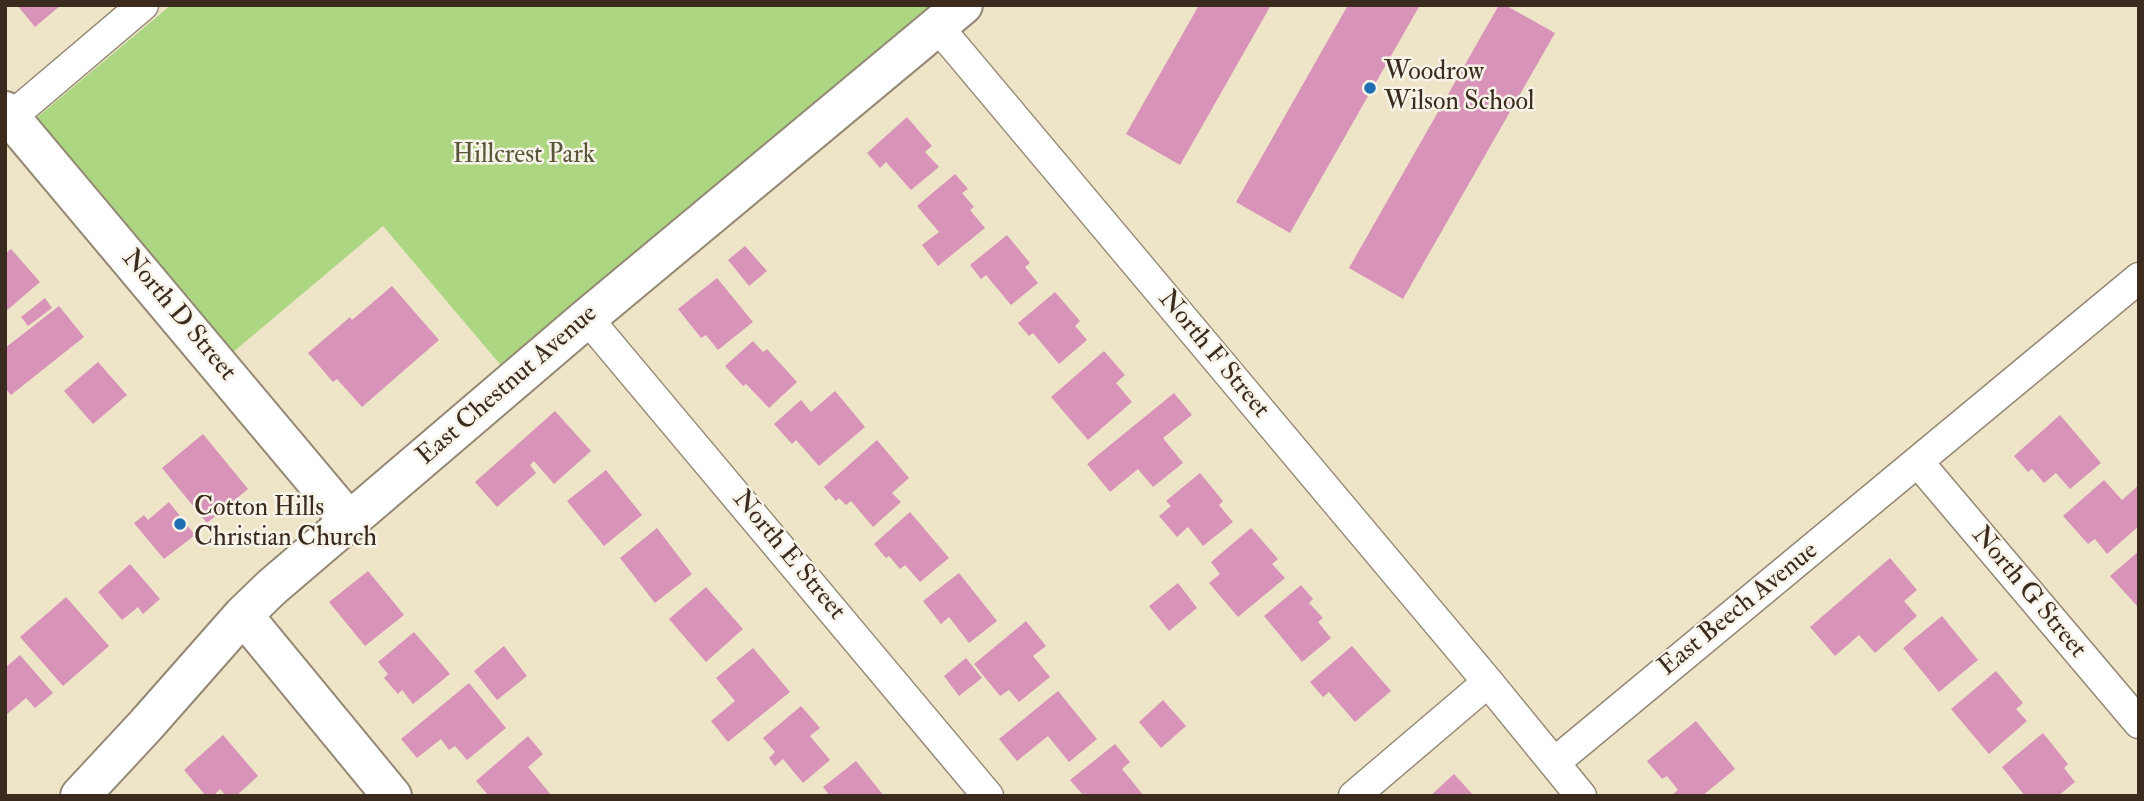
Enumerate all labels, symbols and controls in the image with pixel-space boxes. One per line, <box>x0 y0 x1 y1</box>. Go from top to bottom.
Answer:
place label: Woodrow Wilson School <box>1384 57 1535 119</box>
marker: Woodrow Wilson School <box>1362 80 1378 96</box>
park label: Hillcrest Park <box>453 140 595 172</box>
street label: North D Street <box>114 244 242 388</box>
street label: North F Street <box>1151 285 1275 425</box>
street label: East Chestnut Avenue <box>411 299 605 473</box>
street label: North E Street <box>725 485 851 627</box>
place label: Cotton Hills Christian Church <box>194 493 377 554</box>
marker: Cotton Hills Christian Church <box>172 516 188 532</box>
street label: North G Street <box>1964 521 2092 665</box>
street label: East Beech Avenue <box>1653 536 1825 684</box>

